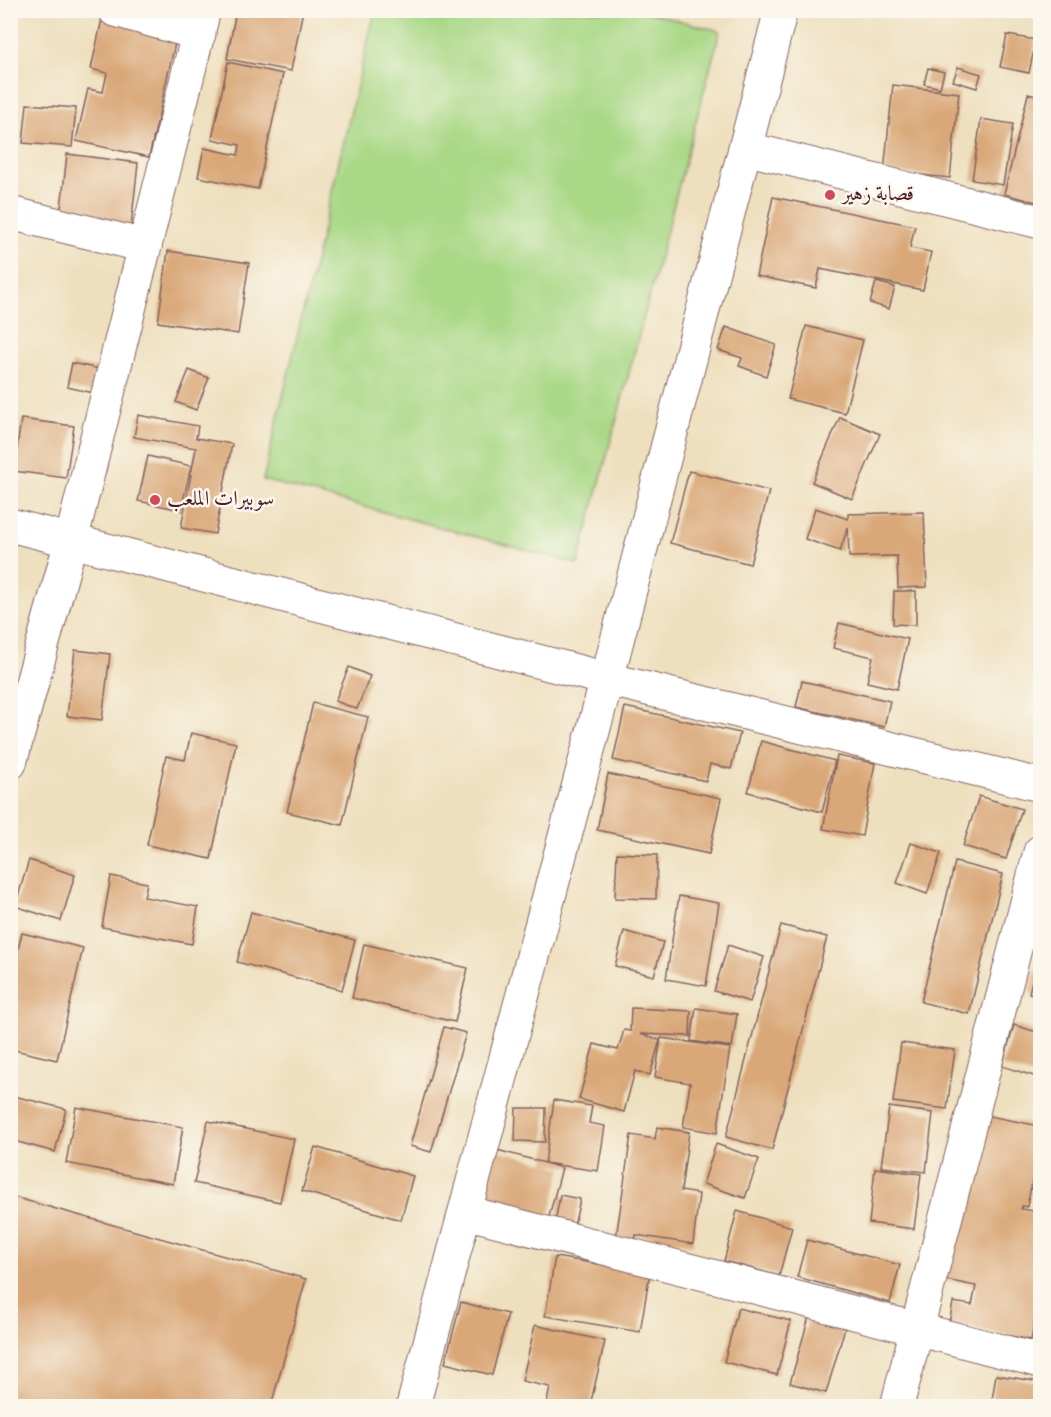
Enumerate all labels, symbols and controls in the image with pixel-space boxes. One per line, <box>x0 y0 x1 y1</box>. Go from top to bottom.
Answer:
place label: قصابة زهير <box>840 180 914 210</box>
marker: قصابة زهير <box>823 188 837 202</box>
place label: سوبيرات الملعب <box>167 485 274 515</box>
marker: سوبيرات الملعب <box>148 493 162 507</box>

